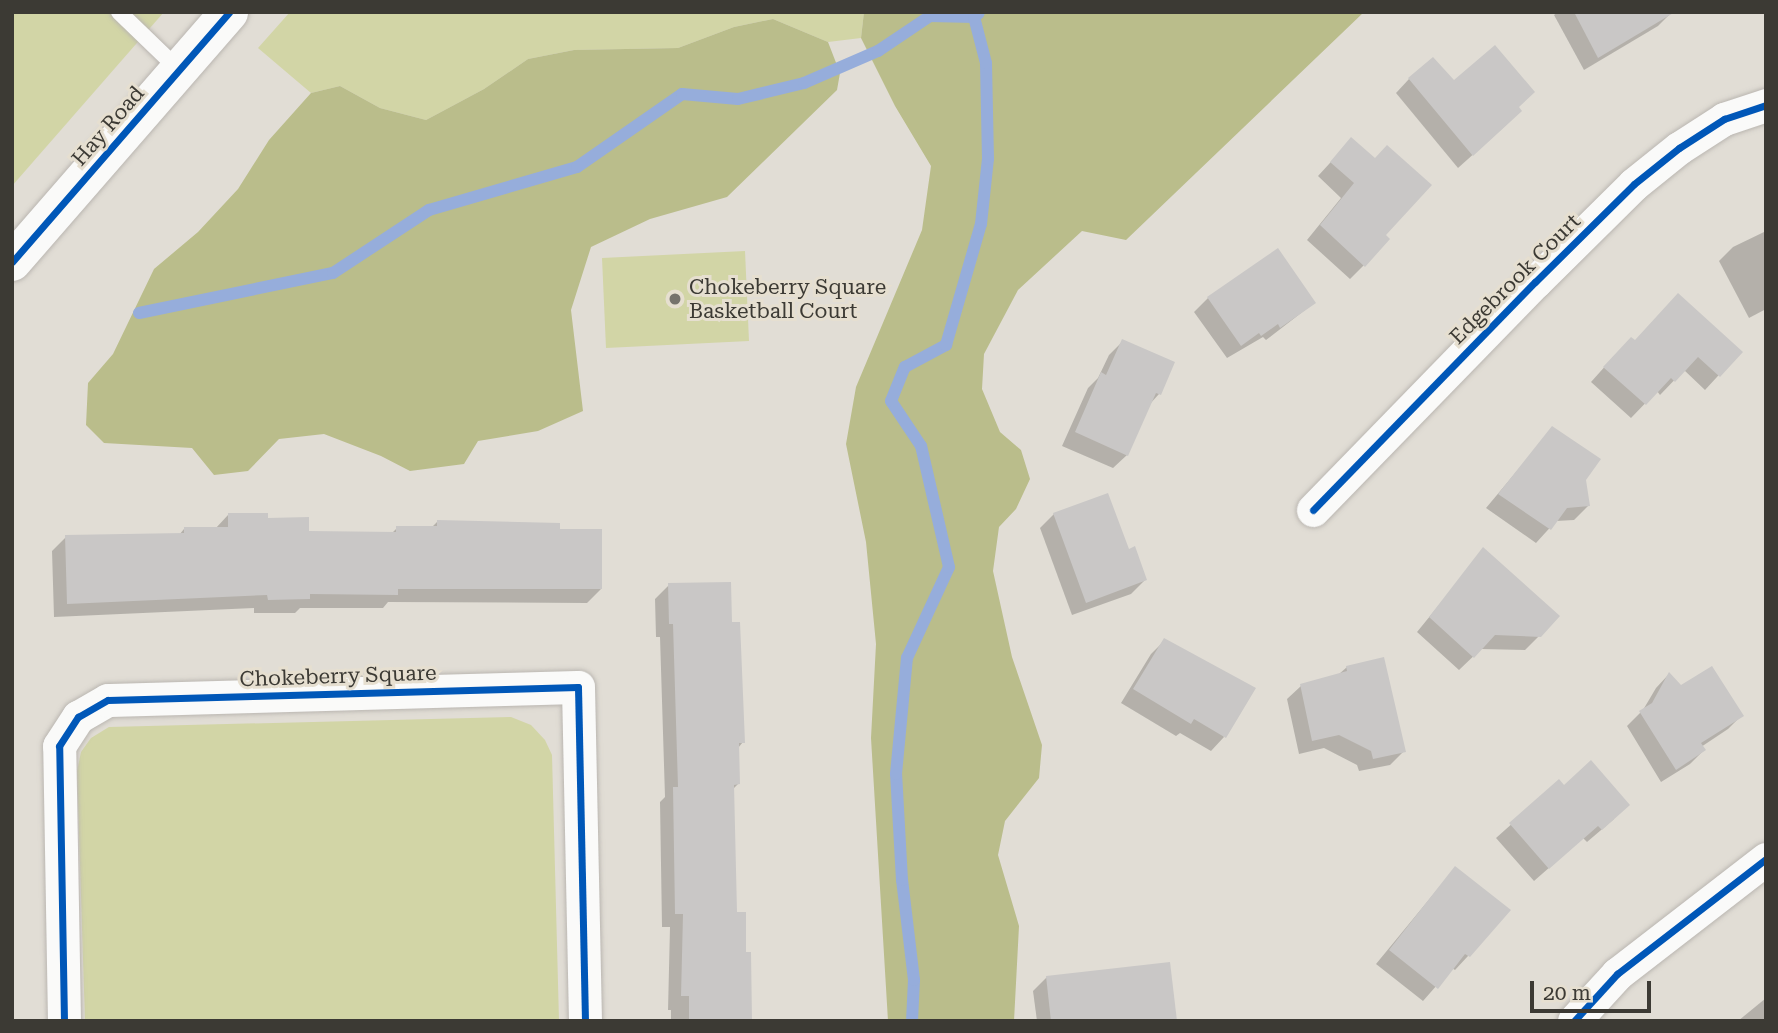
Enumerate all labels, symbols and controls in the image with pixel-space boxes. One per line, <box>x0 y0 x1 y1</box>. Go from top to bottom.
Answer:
street label: Hay Road <box>67 81 149 171</box>
street label: Edgebrook Court <box>1445 209 1585 349</box>
place label: Chokeberry Square Basketball Court <box>689 274 886 324</box>
marker: Chokeberry Square Basketball Court <box>667 291 683 307</box>
street label: Chokeberry Square <box>239 660 437 692</box>
scale bar <box>1533 967 1654 1011</box>
text: 20 m <box>1543 981 1591 1005</box>

